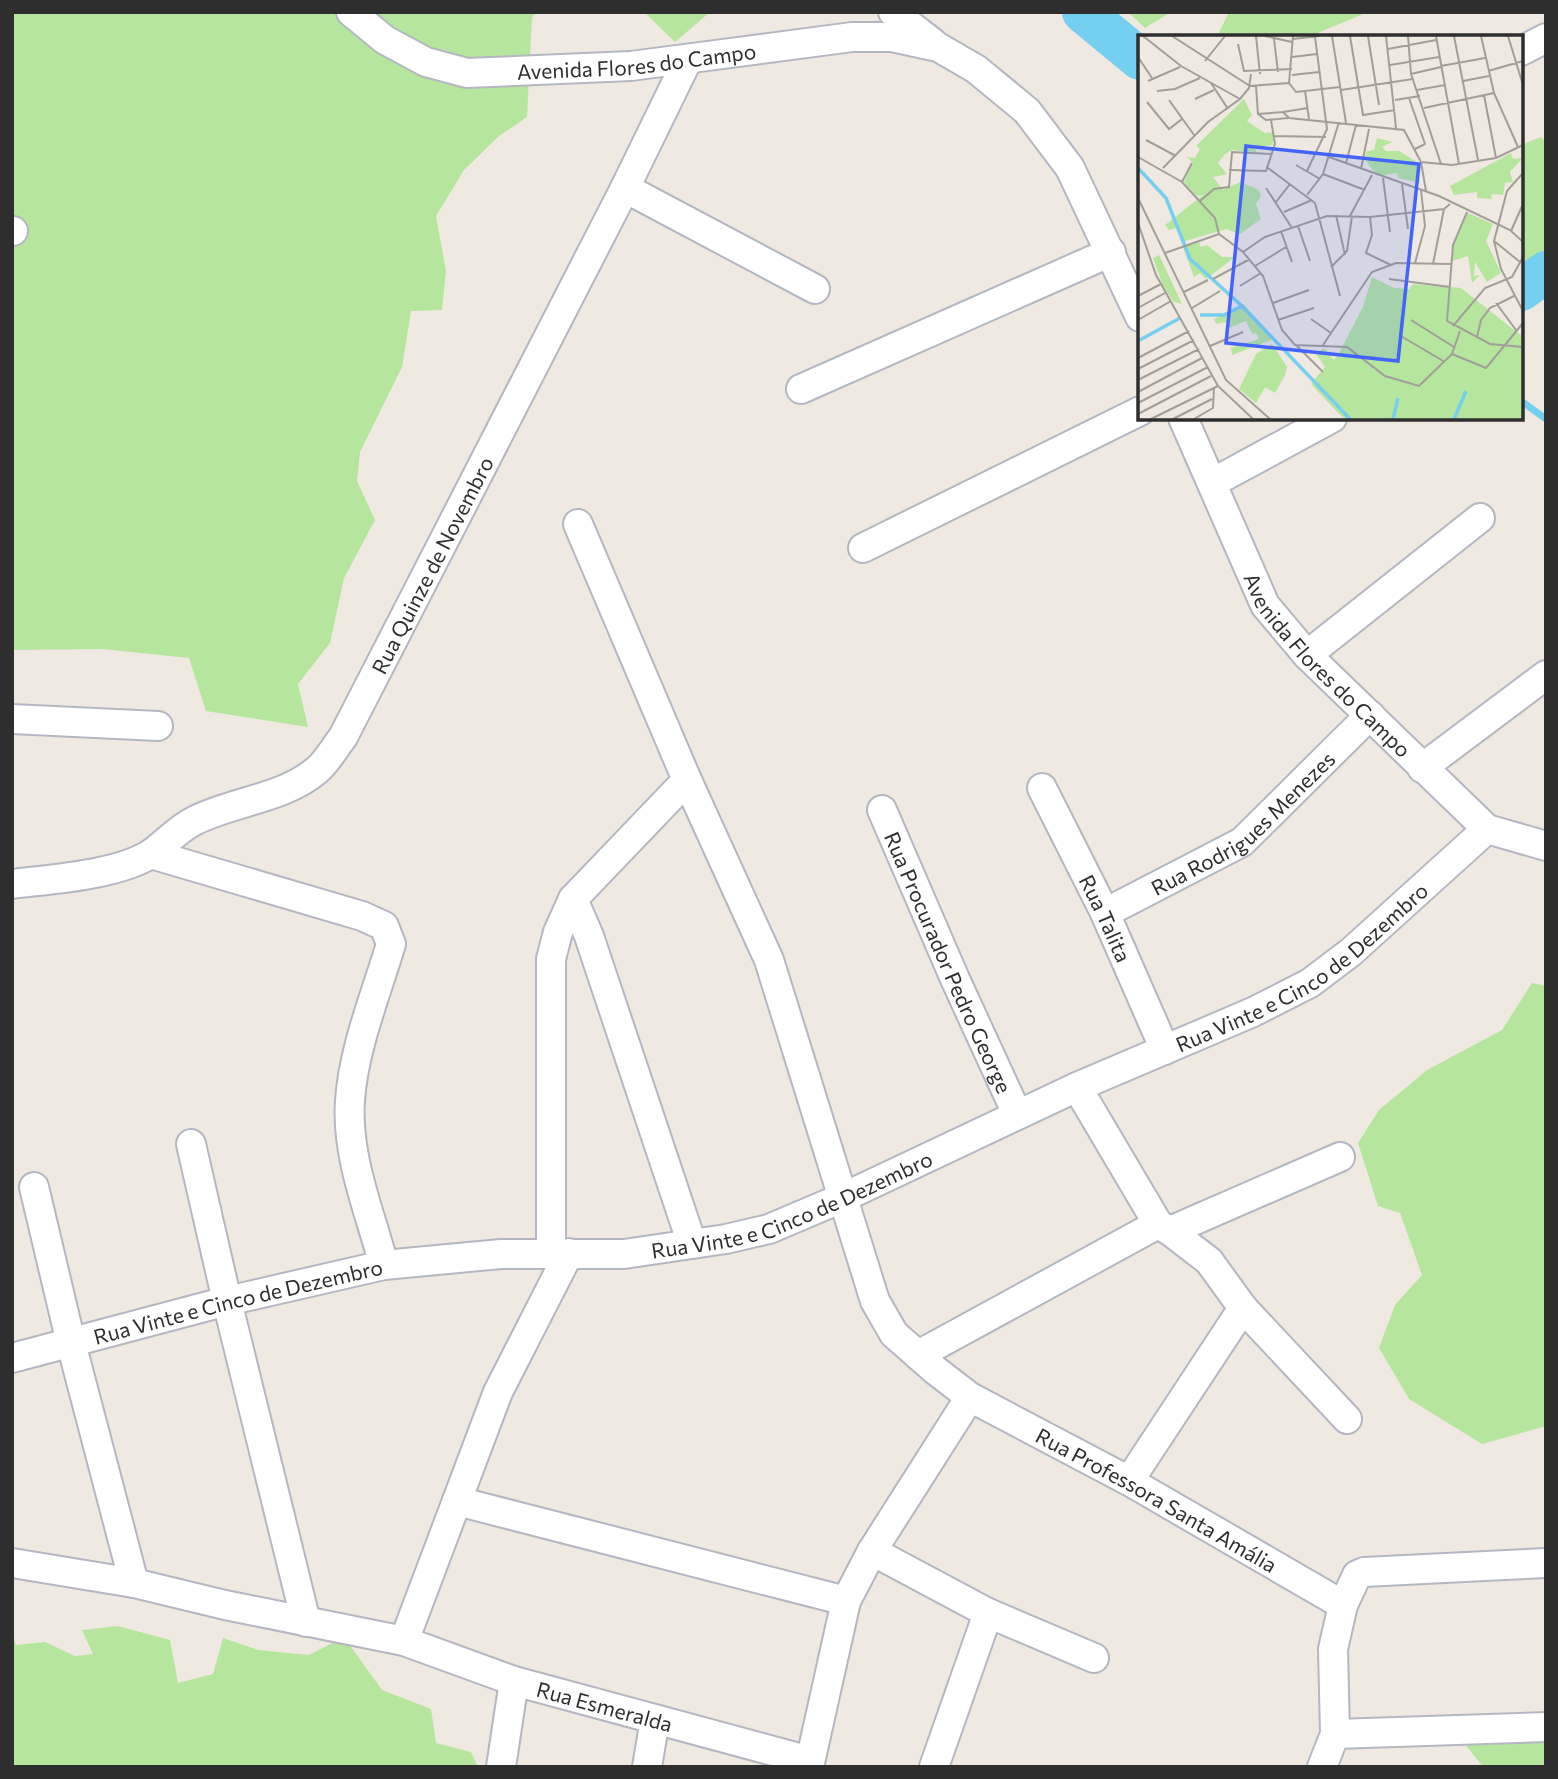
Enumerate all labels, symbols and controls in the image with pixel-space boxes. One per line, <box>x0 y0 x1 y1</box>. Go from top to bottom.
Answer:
inset map <box>1138 35 1523 420</box>
street label: Avenida Flores do Campo <box>516 37 757 83</box>
street label: Rua Quinze de Novembro <box>365 452 498 678</box>
street label: Avenida Flores do Campo <box>1240 569 1417 762</box>
street label: Rua Rodrigues Menezes <box>1146 745 1339 900</box>
street label: Rua Procurador Pedro George <box>880 827 1018 1096</box>
street label: Rua Talita <box>1075 870 1137 966</box>
street label: Rua Vinte e Cinco de Dezembro <box>1172 877 1432 1056</box>
street label: Rua Vinte e Cinco de Dezembro <box>649 1145 936 1262</box>
street label: Rua Vinte e Cinco de Dezembro <box>91 1253 385 1348</box>
street label: Rua Professora Santa Amália <box>1032 1422 1282 1577</box>
street label: Rua Esmeralda <box>534 1675 676 1736</box>

